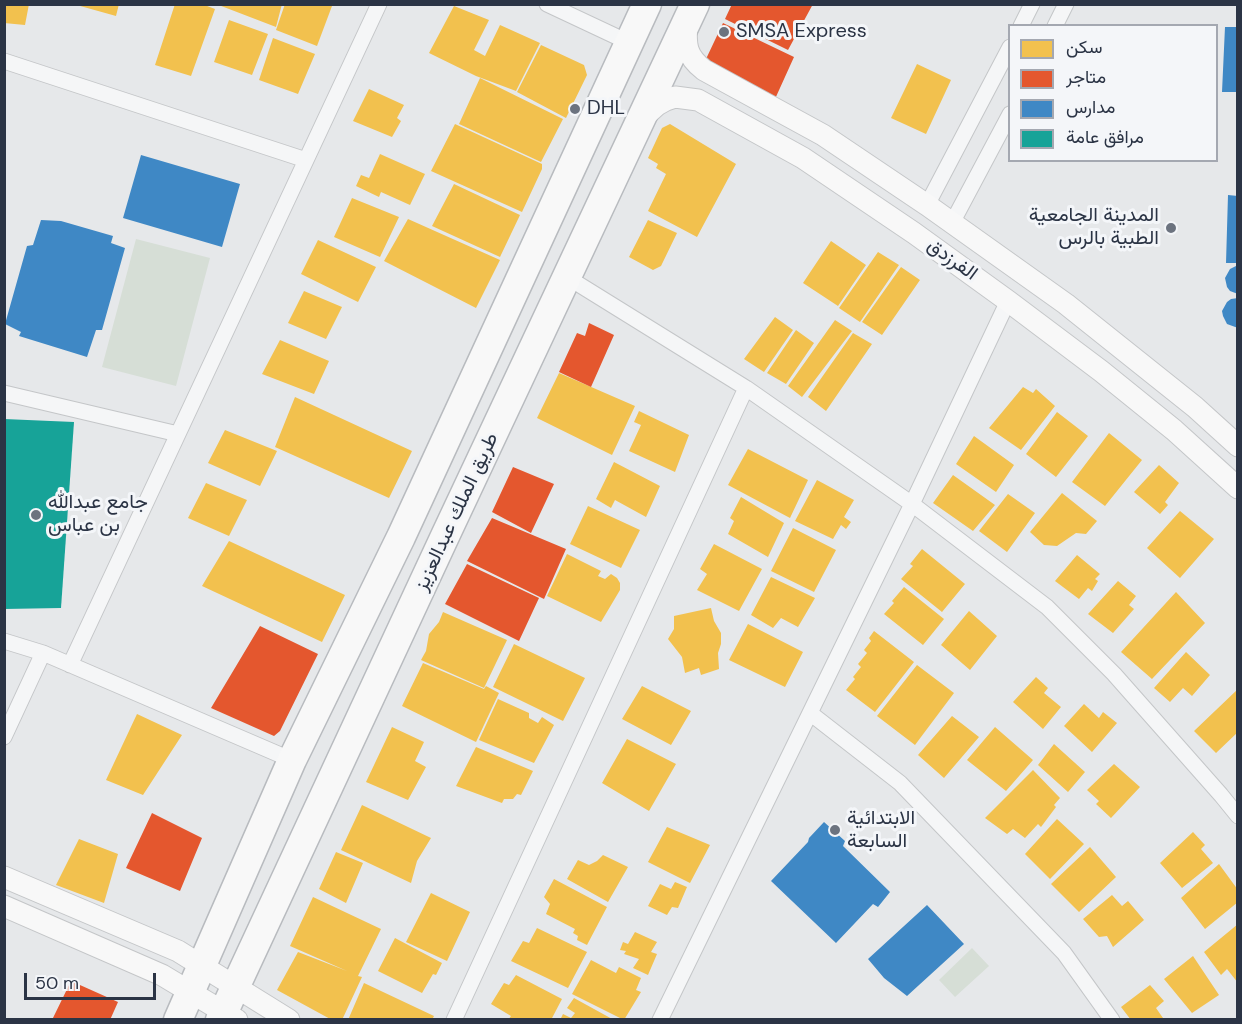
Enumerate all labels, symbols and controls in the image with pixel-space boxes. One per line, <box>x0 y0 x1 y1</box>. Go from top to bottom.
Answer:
place label: SMSA Express <box>736 20 867 44</box>
legend <box>1008 24 1218 162</box>
marker: SMSA Express <box>717 25 731 39</box>
text: سكن <box>1066 35 1102 59</box>
text: متاجر <box>1066 65 1106 89</box>
text: مدارس <box>1066 95 1115 119</box>
place label: DHL <box>587 97 625 121</box>
marker: DHL <box>568 102 582 116</box>
text: مرافق عامة <box>1066 125 1144 149</box>
place label: المدينة الجامعية الطبية بالرس <box>1029 204 1159 251</box>
marker: المدينة الجامعية الطبية بالرس <box>1164 221 1178 235</box>
street label: الفرزدق <box>922 234 982 286</box>
street label: طريق الملك عبدالعزيز <box>410 429 504 595</box>
place label: جامع عبدالله بن عباس <box>48 491 148 538</box>
marker: جامع عبدالله بن عباس <box>29 508 43 522</box>
place label: الابتدائية السابعة <box>847 807 915 854</box>
marker: الابتدائية السابعة <box>828 823 842 837</box>
scale bar <box>27 961 159 999</box>
text: 50 m <box>35 971 79 995</box>

